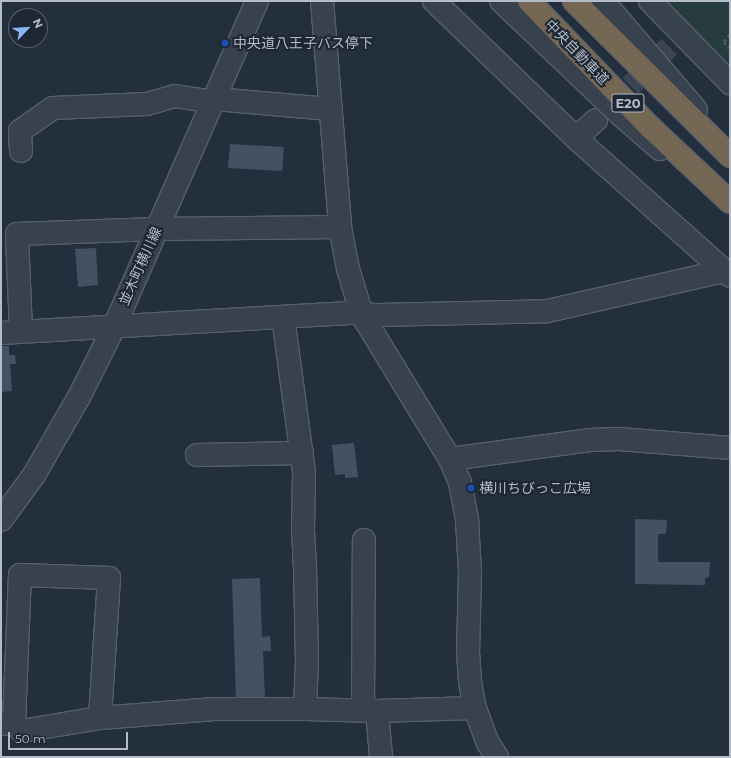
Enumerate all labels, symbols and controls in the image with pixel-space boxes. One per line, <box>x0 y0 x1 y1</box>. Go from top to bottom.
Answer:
north arrow <box>8 8 48 48</box>
text: N <box>30 16 46 30</box>
street label: 中央自動車道 <box>542 16 612 88</box>
place label: 中央道八王子バス停下 <box>233 35 373 51</box>
marker: 中央道八王子バス停下 <box>220 38 230 48</box>
road number: E20 <box>611 92 645 114</box>
street label: 並木町横川線 <box>115 224 165 308</box>
place label: 横川ちびっこ広場 <box>479 480 591 496</box>
marker: 横川ちびっこ広場 <box>466 483 476 493</box>
scale bar <box>10 724 130 750</box>
text: 50 m <box>15 731 46 746</box>

